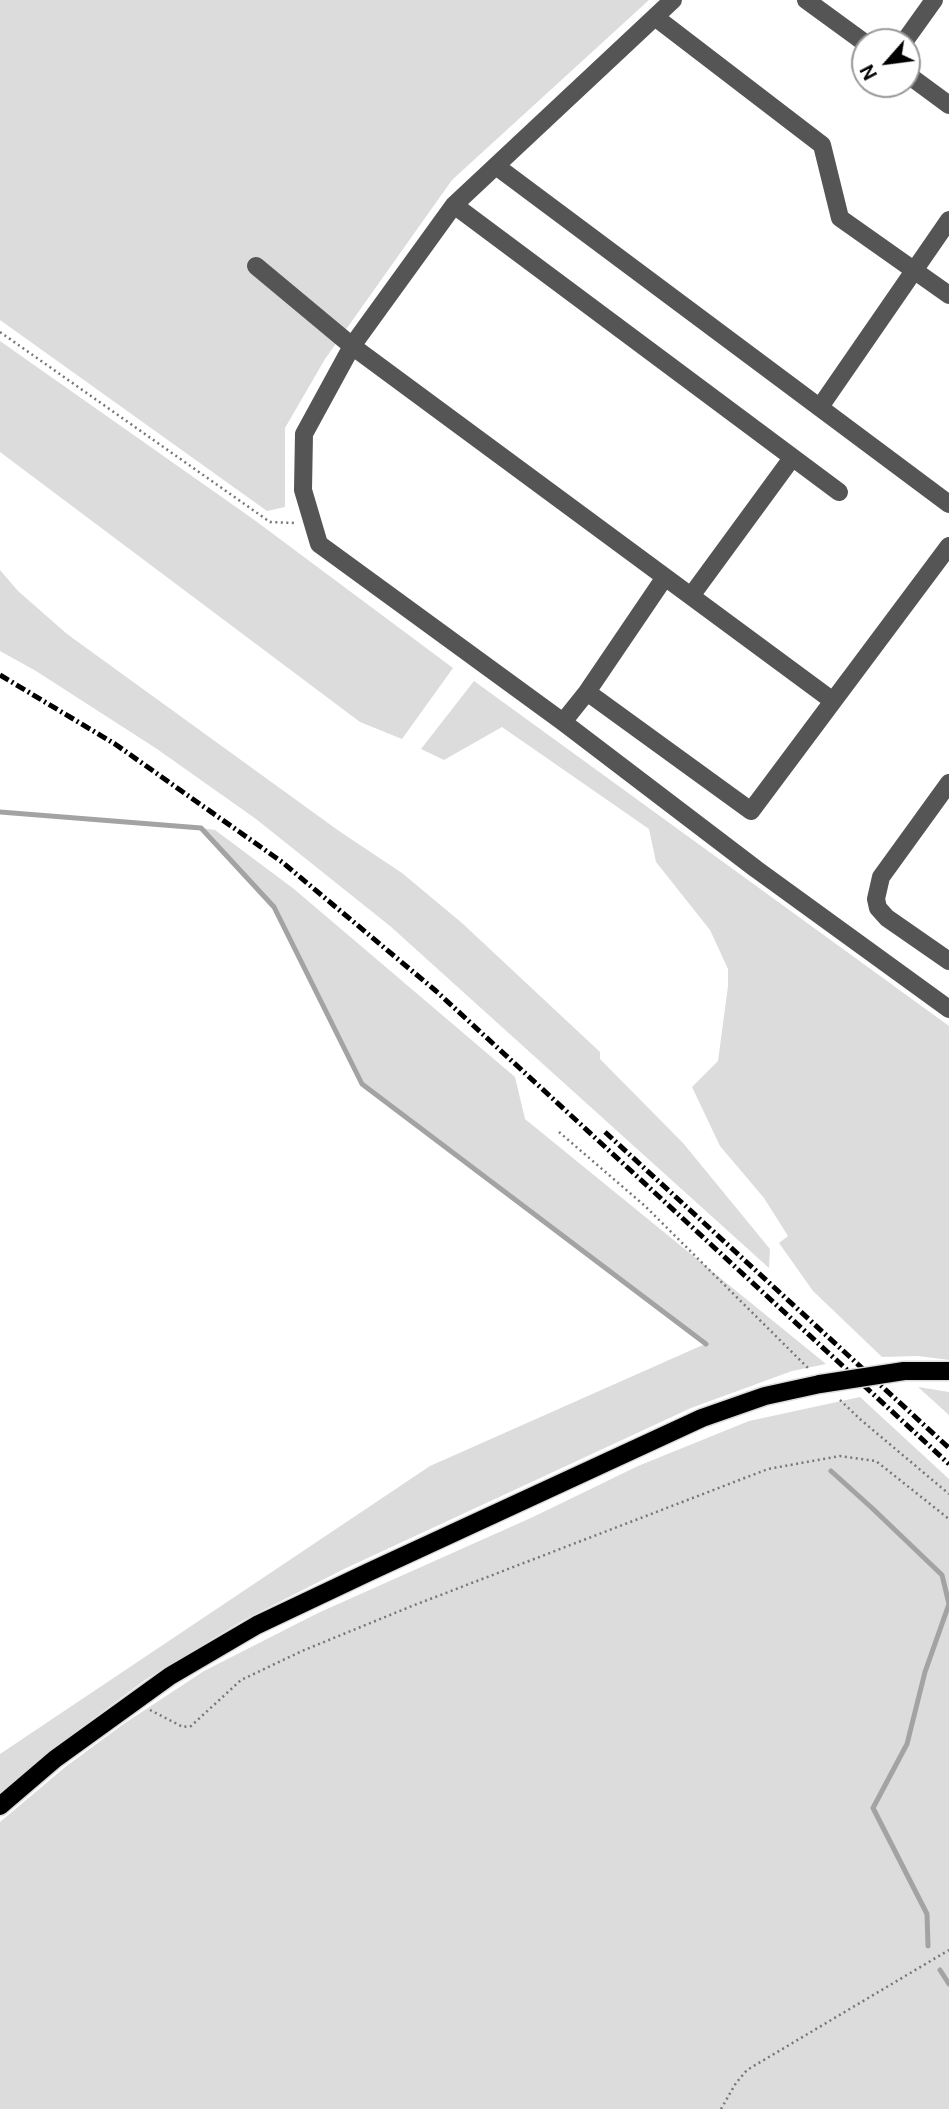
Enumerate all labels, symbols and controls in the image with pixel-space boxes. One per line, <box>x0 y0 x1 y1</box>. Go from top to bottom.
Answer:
north arrow <box>851 28 921 98</box>
text: N <box>854 60 883 84</box>

